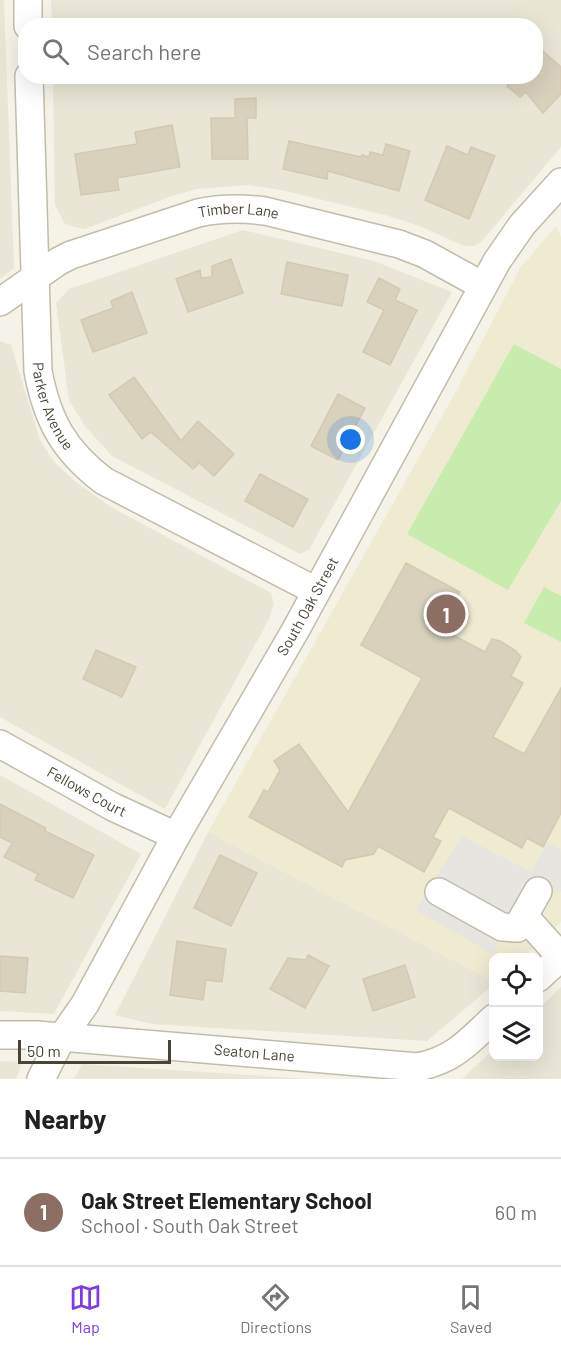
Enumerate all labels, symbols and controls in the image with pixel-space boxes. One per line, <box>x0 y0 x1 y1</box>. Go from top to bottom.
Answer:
search box <box>18 18 543 84</box>
icon: search <box>39 35 72 68</box>
text: Search here <box>87 38 201 64</box>
street label: Timber Lane <box>197 199 281 222</box>
street label: Parker Avenue <box>30 362 78 453</box>
your location <box>336 425 365 454</box>
street label: South Oak Street <box>273 554 342 659</box>
pin: 1 <box>426 592 466 636</box>
street label: Fellows Court <box>44 762 129 820</box>
map controls <box>489 953 543 1061</box>
button: locate <box>489 953 543 1007</box>
button: layers <box>489 1007 543 1061</box>
scale bar <box>18 1037 171 1064</box>
street label: Seaton Lane <box>213 1040 295 1065</box>
text: 50 m <box>27 1041 61 1060</box>
text: Nearby <box>24 1103 106 1134</box>
text: Oak Street Elementary School <box>81 1187 372 1213</box>
text: 1 <box>40 1200 47 1224</box>
text: 60 m <box>495 1200 537 1224</box>
text: School · South Oak Street <box>81 1213 299 1237</box>
tab: Map <box>69 1281 102 1336</box>
tab: Directions <box>240 1281 312 1336</box>
tab: Saved <box>450 1281 492 1336</box>

